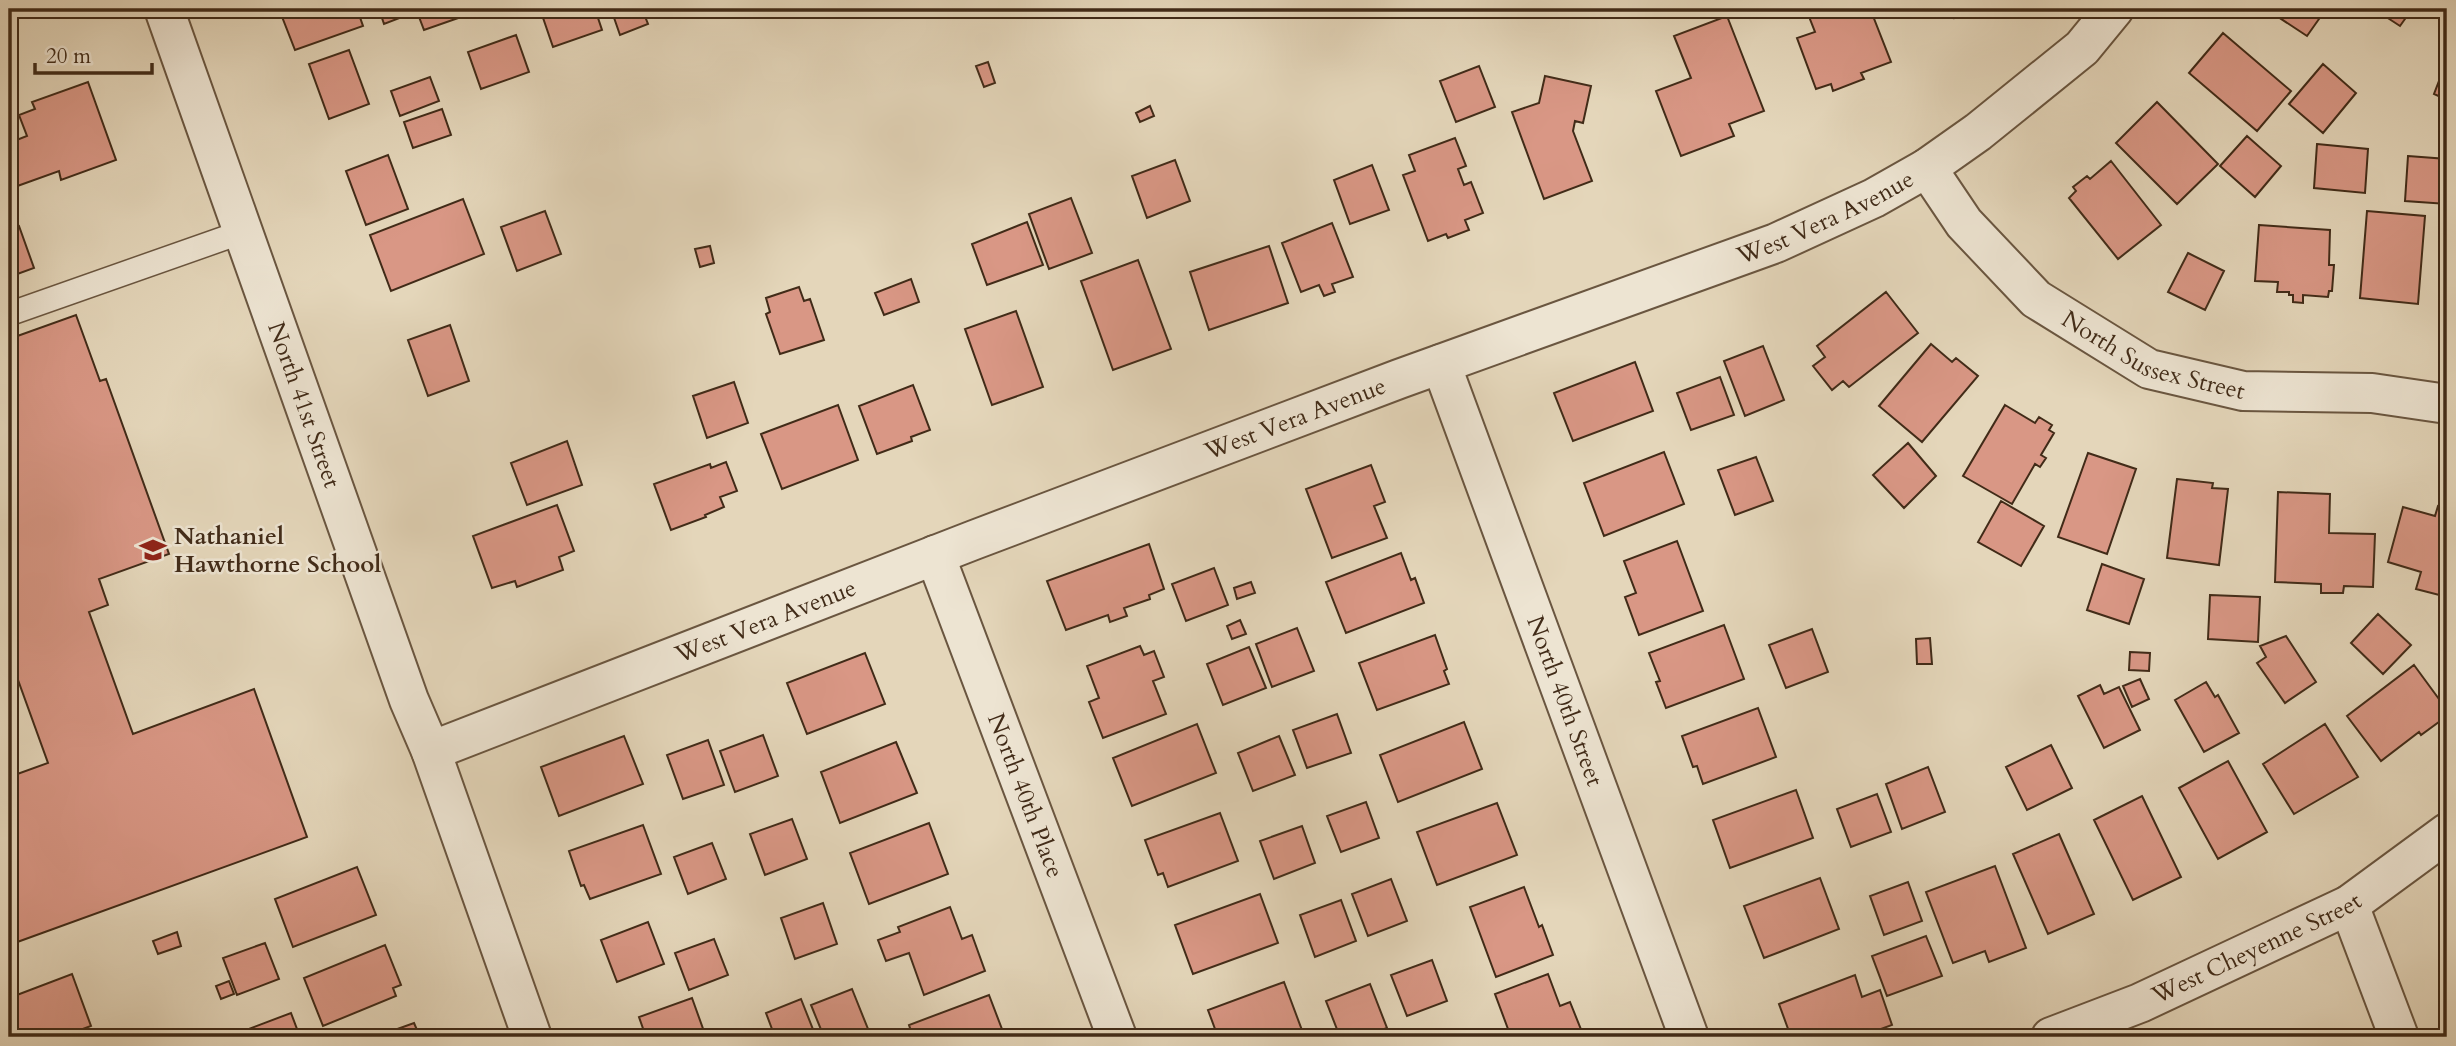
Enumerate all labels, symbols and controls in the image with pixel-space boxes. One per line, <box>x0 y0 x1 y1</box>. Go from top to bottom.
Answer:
scale bar <box>35 32 152 76</box>
text: 20 m <box>46 42 91 71</box>
street label: West Vera Avenue <box>1731 163 1920 273</box>
street label: North Sussex Street <box>2055 303 2248 408</box>
street label: North 41st Street <box>259 318 349 493</box>
street label: West Vera Avenue <box>1199 369 1391 469</box>
place label: Nathaniel Hawthorne School <box>174 520 381 581</box>
school or university icon: Nathaniel Hawthorne School <box>138 535 168 565</box>
street label: West Vera Avenue <box>670 571 861 672</box>
street label: North 40th Street <box>1518 611 1611 791</box>
street label: North 40th Place <box>979 708 1071 883</box>
street label: West Cheyenne Street <box>2146 885 2369 1013</box>

